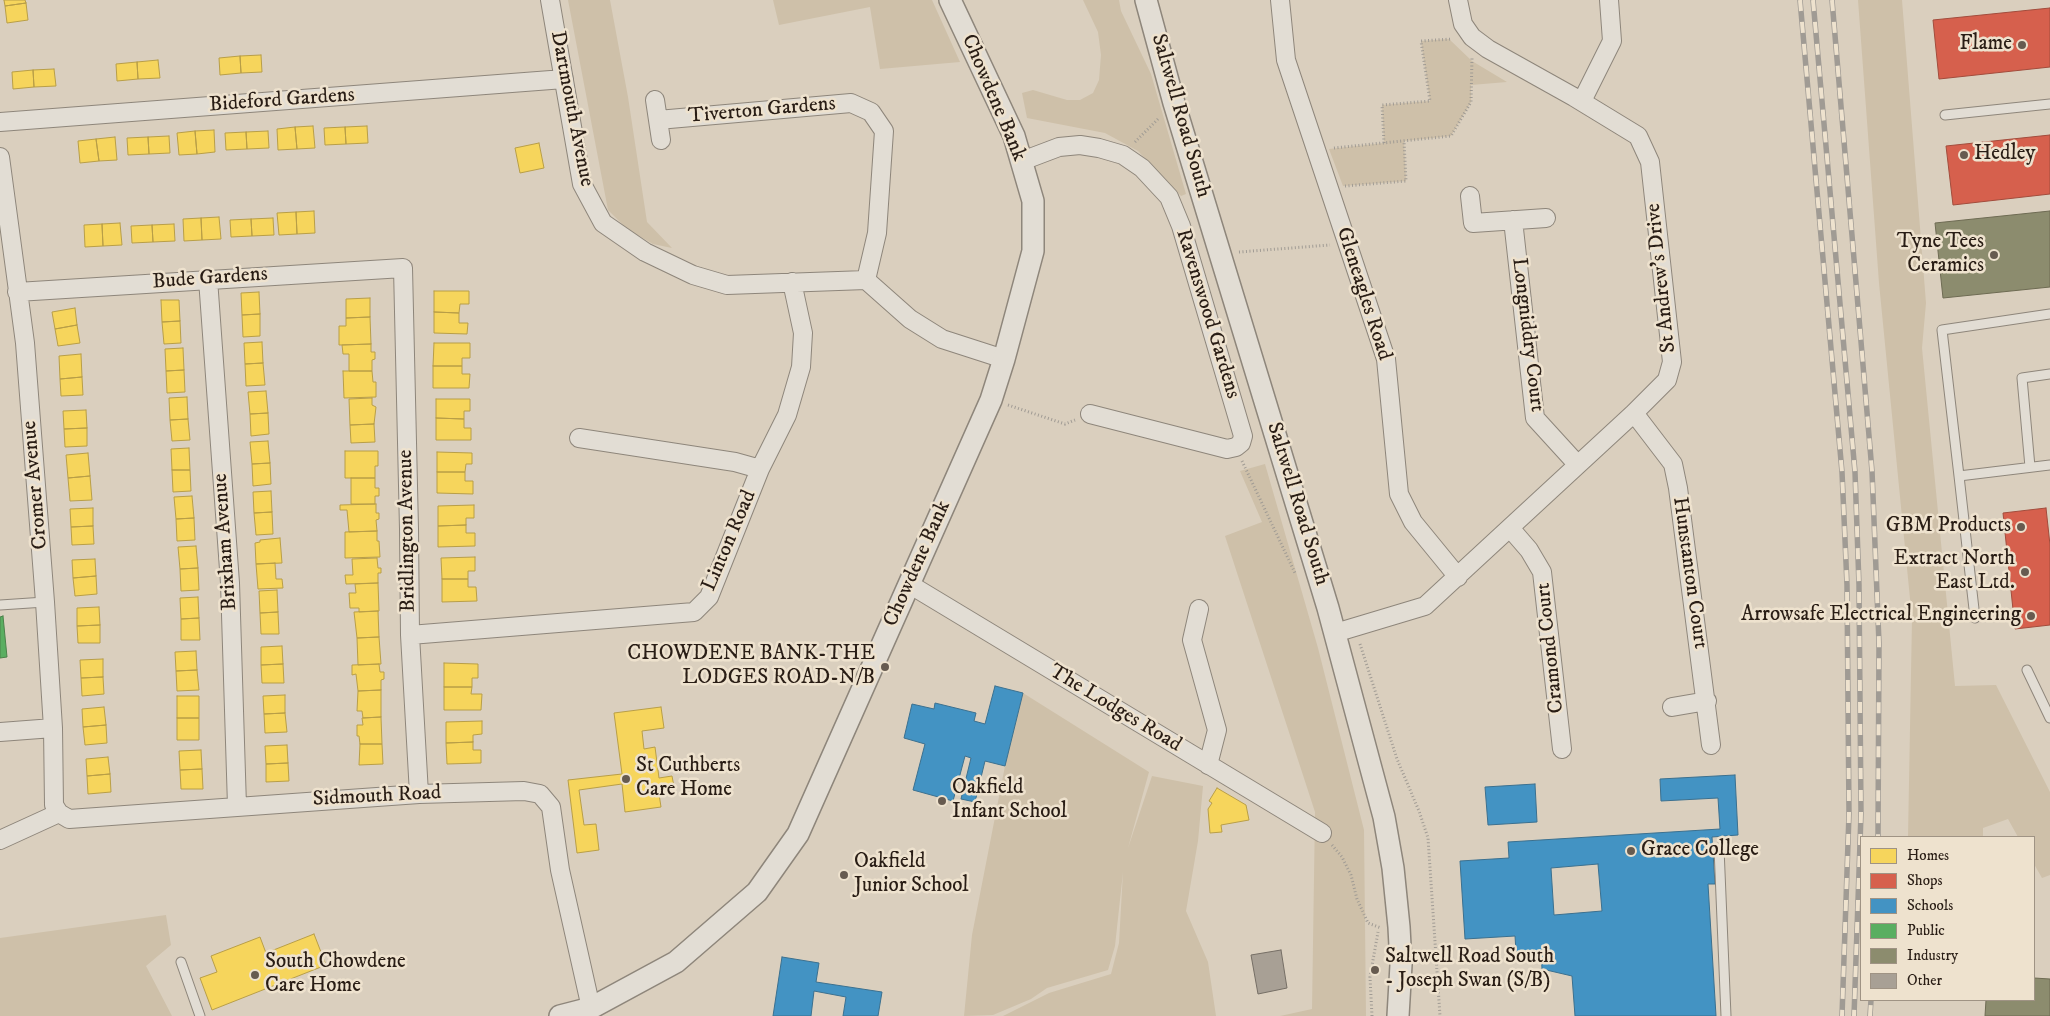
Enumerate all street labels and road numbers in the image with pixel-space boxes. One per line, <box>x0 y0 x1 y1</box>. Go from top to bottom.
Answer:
street label: Dartmouth Avenue <box>544 29 598 189</box>
street label: Chowdene Bank <box>955 31 1031 165</box>
street label: Saltwell Road South <box>1145 31 1215 201</box>
street label: Bideford Gardens <box>208 83 356 119</box>
street label: Tiverton Gardens <box>687 92 837 130</box>
street label: St Andrew's Drive <box>1642 202 1682 354</box>
street label: Gleneagles Road <box>1330 224 1396 364</box>
street label: Ravenswood Gardens <box>1169 226 1245 402</box>
street label: Longniddry Court <box>1505 257 1549 413</box>
street label: Bude Gardens <box>151 262 269 296</box>
street label: Saltwell Road South <box>1260 419 1334 589</box>
street label: Cromer Avenue <box>18 420 54 550</box>
street label: Bridlington Avenue <box>394 449 422 613</box>
street label: Brixham Avenue <box>209 473 243 611</box>
street label: Linton Road <box>697 487 763 595</box>
street label: Hunstanton Court <box>1666 495 1712 651</box>
street label: Chowdene Bank <box>879 497 957 631</box>
street label: Cramond Court <box>1532 581 1570 715</box>
street label: The Lodges Road <box>1044 660 1186 758</box>
street label: Sidmouth Road <box>312 781 442 813</box>

